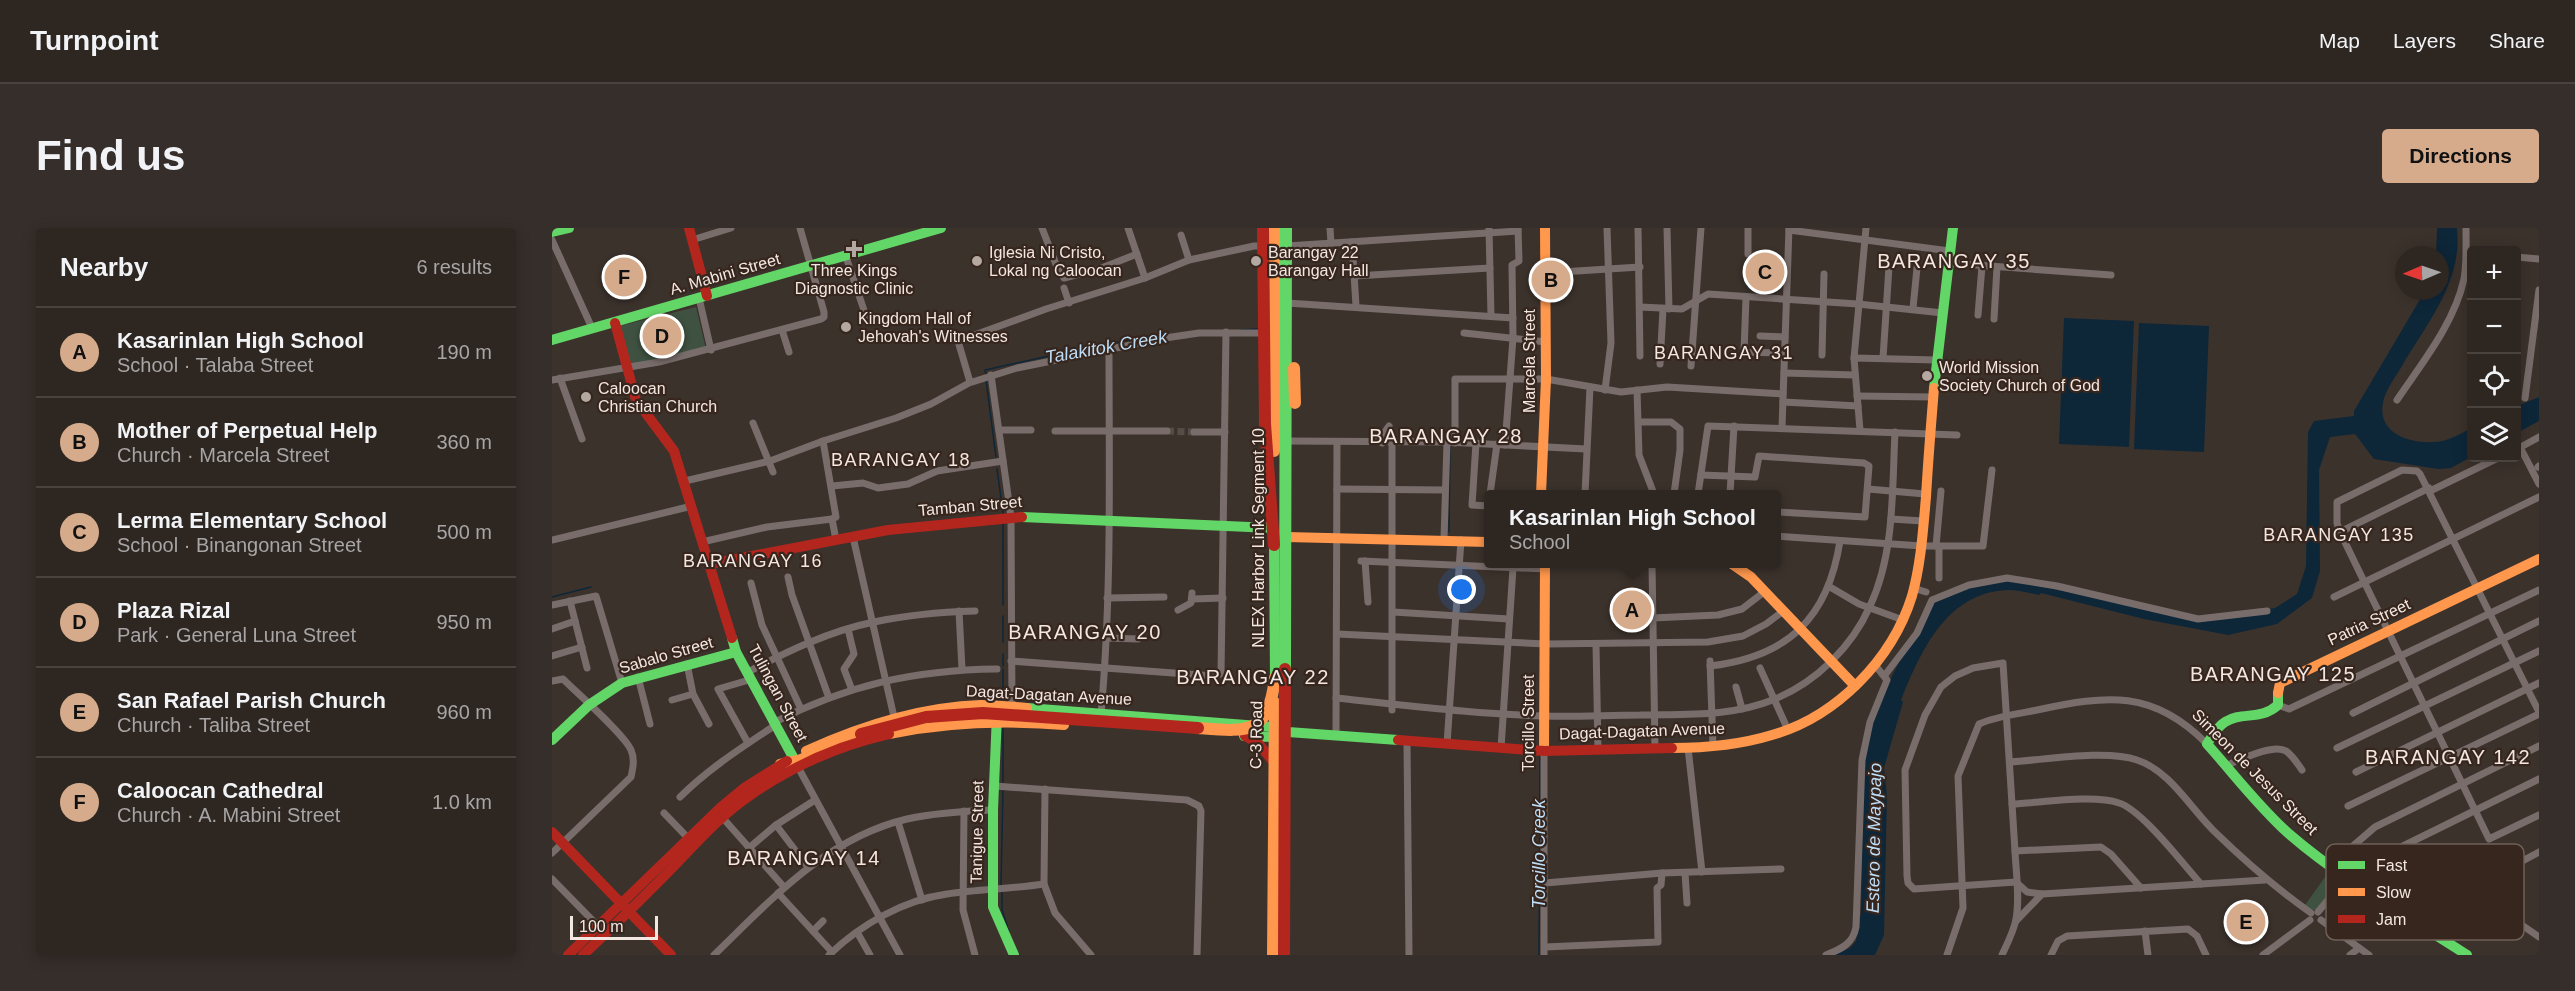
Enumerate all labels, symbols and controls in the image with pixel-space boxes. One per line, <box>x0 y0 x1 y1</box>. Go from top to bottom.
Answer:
text: Turnpoint <box>30 25 159 56</box>
text: Map <box>2319 29 2360 52</box>
text: Layers <box>2393 29 2456 52</box>
text: Share <box>2489 29 2545 52</box>
button: Directions <box>2382 129 2539 183</box>
text: Find us <box>36 132 185 179</box>
marker: Three Kings Diagnostic Clinic <box>845 240 863 258</box>
place label: Iglesia Ni Cristo, Lokal ng Caloocan <box>989 244 1122 279</box>
place label: Barangay 22 Barangay Hall <box>1268 244 1369 279</box>
north arrow <box>2395 246 2449 300</box>
map controls <box>2467 246 2521 462</box>
button: + <box>2467 246 2521 300</box>
street label: A. Mabini Street <box>668 250 783 298</box>
pin: C <box>1746 250 1784 294</box>
district label: BARANGAY 35 <box>1877 250 2031 272</box>
text: Nearby <box>60 252 148 282</box>
pin: F <box>604 254 644 300</box>
marker: Iglesia Ni Cristo, Lokal ng Caloocan <box>970 254 984 268</box>
marker: Barangay 22 Barangay Hall <box>1249 254 1263 268</box>
text: 6 results <box>416 256 492 278</box>
pin: B <box>1532 257 1570 302</box>
place label: Three Kings Diagnostic Clinic <box>795 262 913 297</box>
button: − <box>2467 300 2521 354</box>
street label: Marcela Street <box>1521 308 1538 413</box>
place label: Kingdom Hall of Jehovah's Witnesses <box>858 310 1008 345</box>
pin: D <box>642 314 682 358</box>
marker: Kingdom Hall of Jehovah's Witnesses <box>839 320 853 334</box>
water label: Talakitok Creek <box>1044 326 1169 368</box>
text: Kasarinlan High School <box>117 328 364 353</box>
text: A <box>72 341 87 363</box>
text: 190 m <box>436 341 492 363</box>
district label: BARANGAY 31 <box>1654 343 1794 363</box>
text: School · Talaba Street <box>117 354 313 376</box>
button: locate <box>2467 354 2521 408</box>
place label: World Mission Society Church of God <box>1939 359 2100 394</box>
marker: World Mission Society Church of God <box>1920 369 1934 383</box>
place label: Caloocan Christian Church <box>598 380 717 415</box>
marker: Caloocan Christian Church <box>579 390 593 404</box>
button: layers <box>2467 408 2521 462</box>
text: Mother of Perpetual Help <box>117 418 377 443</box>
district label: BARANGAY 28 <box>1369 425 1523 447</box>
street label: NLEX Harbor Link Segment 10 <box>1250 428 1267 648</box>
text: B <box>72 431 87 453</box>
text: 360 m <box>436 431 492 453</box>
text: Church · Marcela Street <box>117 444 329 466</box>
district label: BARANGAY 18 <box>831 450 971 470</box>
popup <box>1484 490 1781 568</box>
street label: Tamban Street <box>917 493 1023 519</box>
text: Kasarinlan High School <box>1509 505 1756 530</box>
text: Lerma Elementary School <box>117 508 387 533</box>
text: C <box>72 521 87 543</box>
text: 500 m <box>436 521 492 543</box>
district label: BARANGAY 135 <box>2263 525 2415 545</box>
text: School <box>1509 531 1570 553</box>
text: School · Binangonan Street <box>117 534 362 556</box>
district label: BARANGAY 16 <box>683 551 823 571</box>
your location <box>1447 575 1476 604</box>
pin: A <box>1612 588 1652 632</box>
street label: Patria Street <box>2325 595 2413 648</box>
text: Plaza Rizal <box>117 598 231 623</box>
text: D <box>72 611 87 633</box>
text: 950 m <box>436 611 492 633</box>
district label: BARANGAY 20 <box>1008 621 1162 643</box>
text: Park · General Luna Street <box>117 624 356 646</box>
street label: Sabalo Street <box>617 633 715 677</box>
street label: Tulingan Street <box>745 641 811 745</box>
district label: BARANGAY 125 <box>2190 663 2356 685</box>
district label: BARANGAY 22 <box>1176 666 1330 688</box>
street label: Torcillo Street <box>1520 674 1537 771</box>
street label: Dagat-Dagatan Avenue <box>966 682 1132 708</box>
text: San Rafael Parish Church <box>117 688 386 713</box>
text: E <box>73 701 86 723</box>
text: 960 m <box>436 701 492 723</box>
street label: C-3 Road <box>1247 701 1265 769</box>
street label: Simeon de Jesus Street <box>2189 706 2321 838</box>
text: Church · Taliba Street <box>117 714 310 736</box>
street label: Dagat-Dagatan Avenue <box>1559 720 1725 742</box>
district label: BARANGAY 142 <box>2365 746 2531 768</box>
water label: Estero de Maypajo <box>1863 763 1885 913</box>
text: Caloocan Cathedral <box>117 778 324 803</box>
street label: Tanigue Street <box>968 780 986 884</box>
text: F <box>73 791 86 813</box>
text: 1.0 km <box>432 791 492 813</box>
water label: Torcillo Creek <box>1529 798 1549 909</box>
text: Church · A. Mabini Street <box>117 804 340 826</box>
legend <box>2326 844 2524 940</box>
district label: BARANGAY 14 <box>727 847 881 869</box>
text: Fast <box>2376 857 2408 874</box>
text: Slow <box>2376 884 2411 901</box>
pin: E <box>2226 900 2266 944</box>
text: Jam <box>2376 911 2406 928</box>
scale bar <box>570 913 658 940</box>
text: 100 m <box>579 918 623 935</box>

